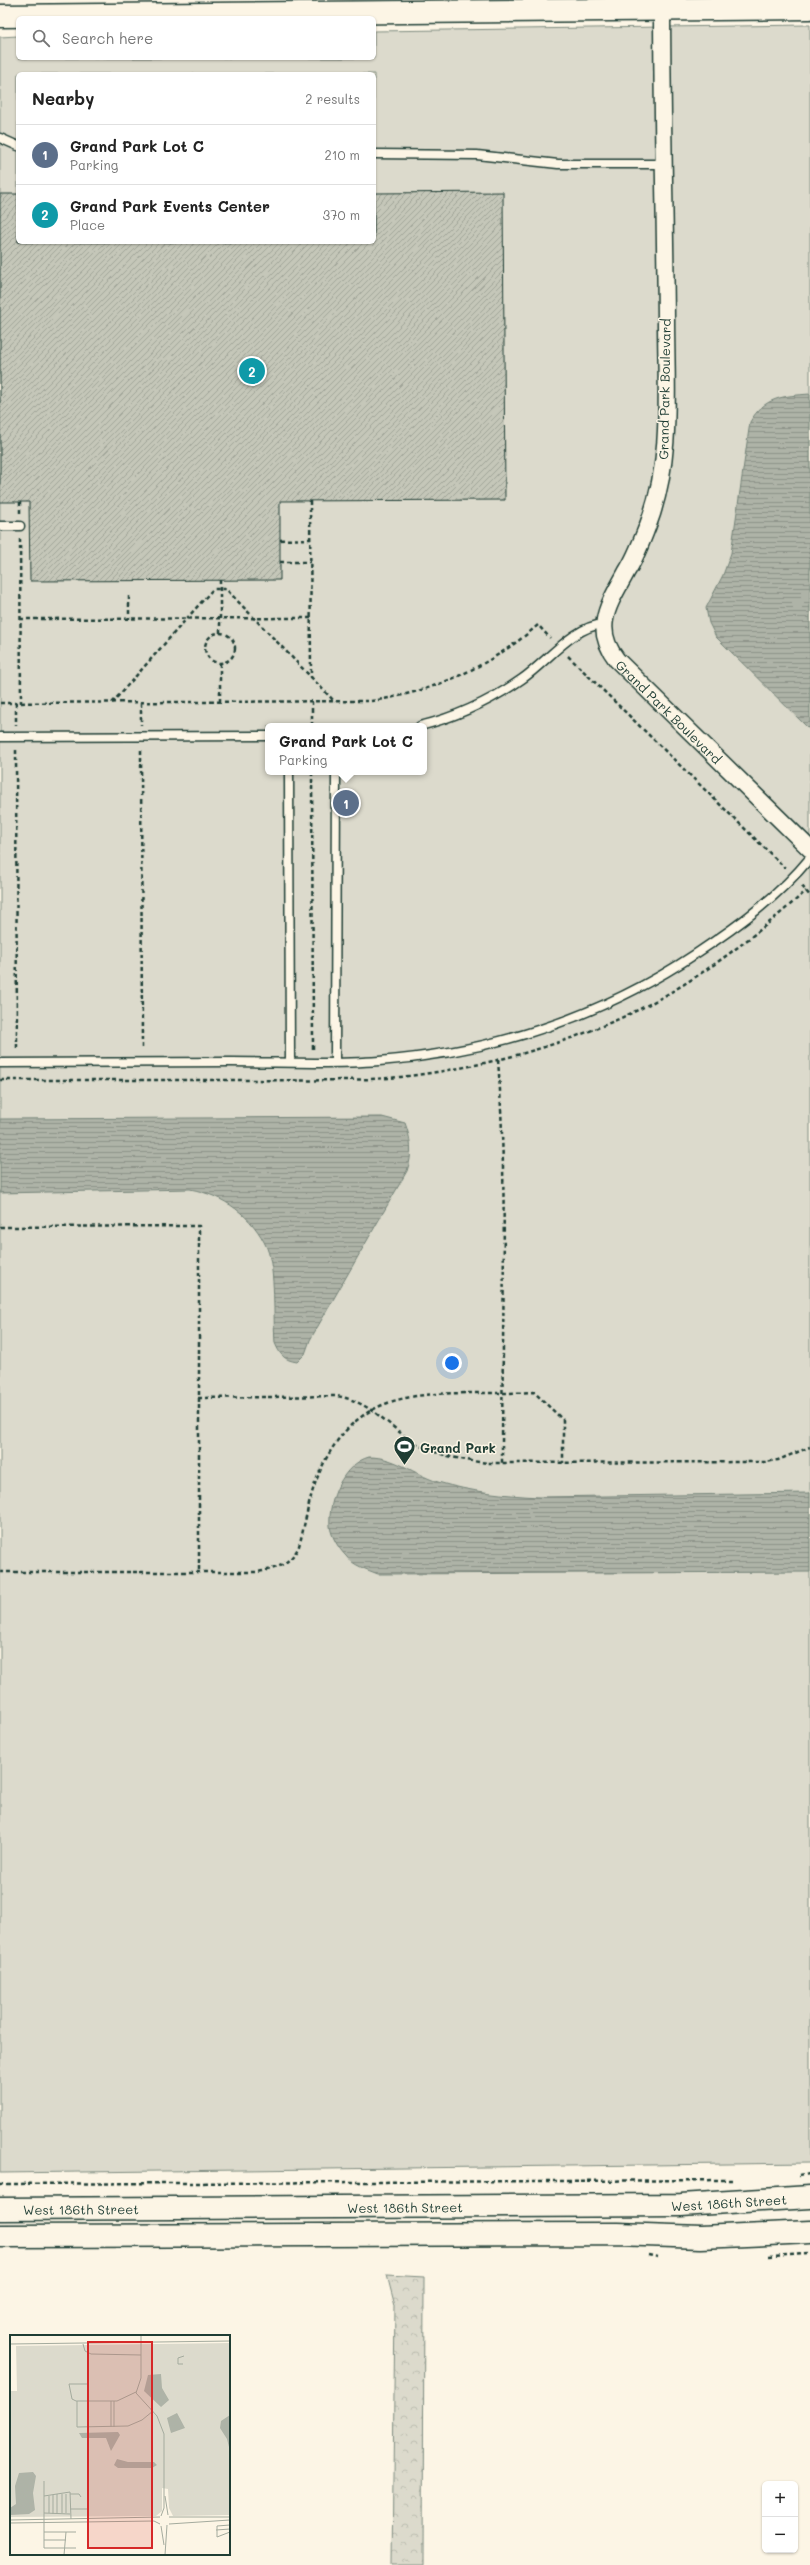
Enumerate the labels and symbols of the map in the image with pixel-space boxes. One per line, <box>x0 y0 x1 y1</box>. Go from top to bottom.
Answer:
street label: Grand Park Boulevard <box>654 318 674 460</box>
pin: 2 <box>239 356 265 386</box>
street label: Grand Park Boulevard <box>613 656 726 767</box>
pin: 1 <box>333 788 359 818</box>
your location <box>442 1353 462 1373</box>
sports icon: Grand Park <box>392 1434 418 1467</box>
place label: Grand Park <box>420 1439 496 1456</box>
street label: West 186th Street <box>671 2190 788 2214</box>
street label: West 186th Street <box>347 2198 463 2215</box>
street label: West 186th Street <box>23 2200 139 2217</box>
inset map <box>10 2335 230 2555</box>

